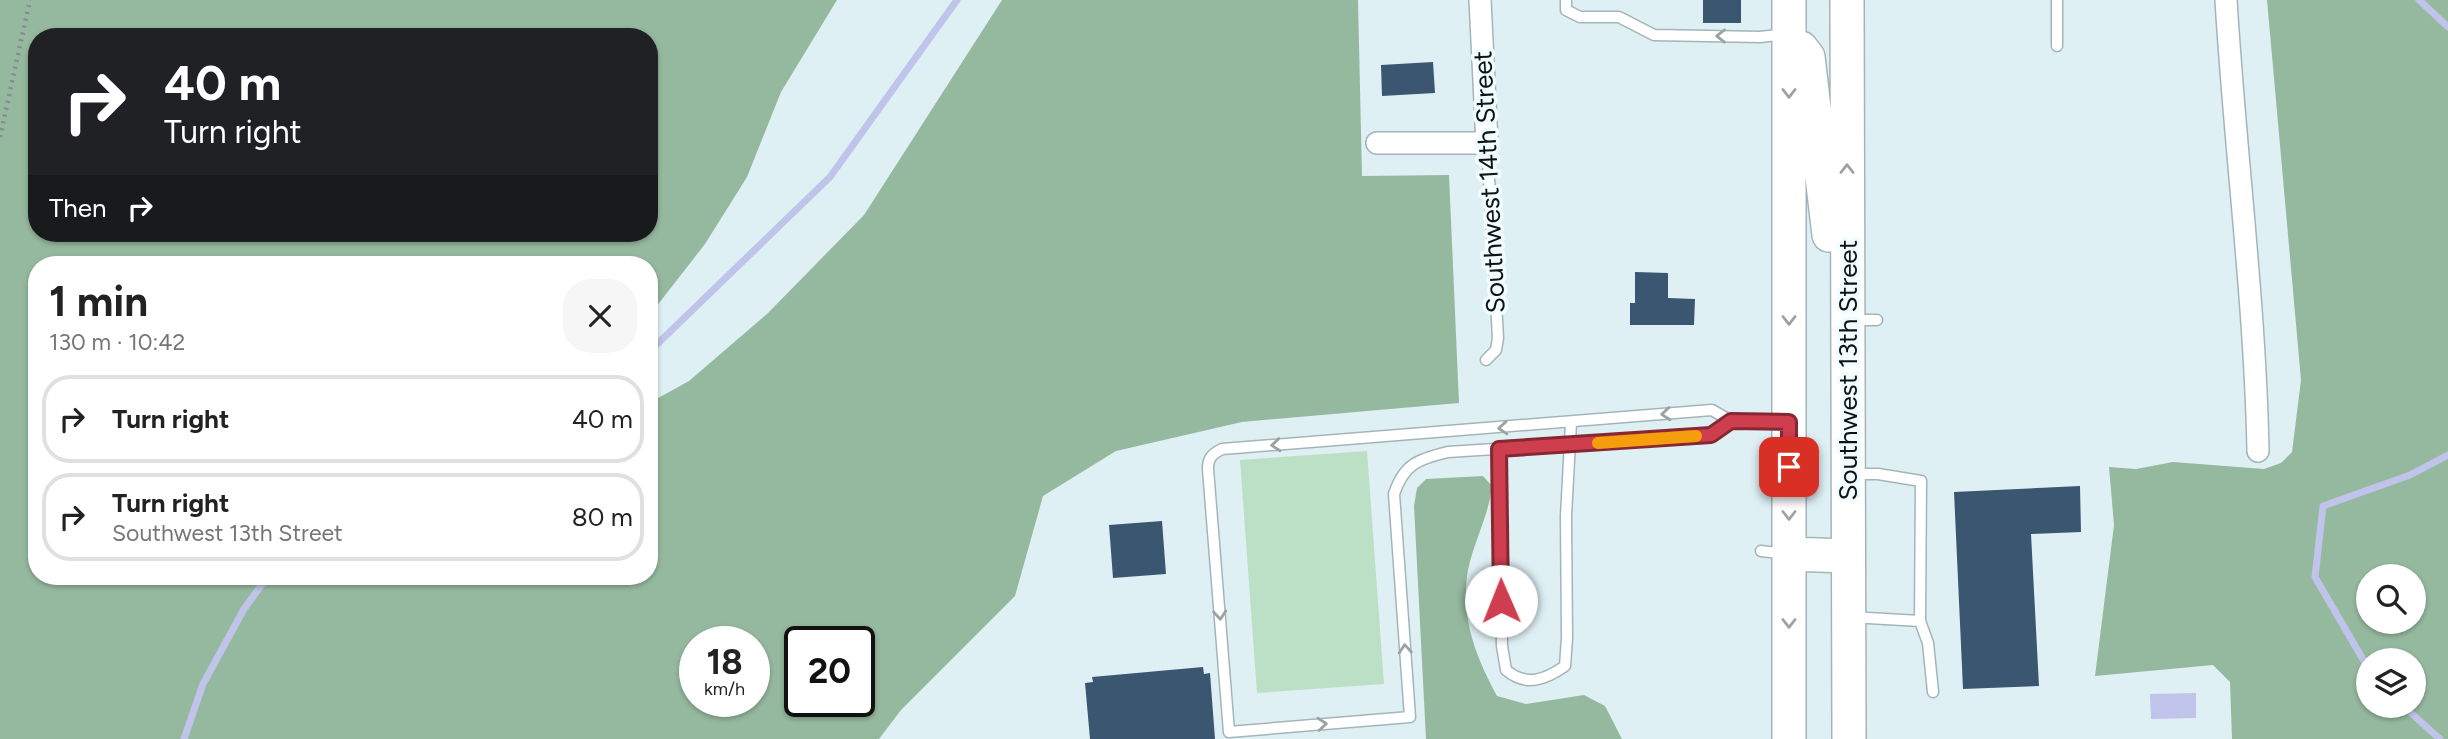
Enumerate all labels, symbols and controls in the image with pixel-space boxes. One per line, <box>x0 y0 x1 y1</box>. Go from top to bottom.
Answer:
one-way arrow <box>1715 28 1725 44</box>
street label: Southwest 14th Street <box>1466 50 1512 314</box>
text: 40 m <box>164 53 281 112</box>
icon: right <box>49 56 140 147</box>
one-way arrow <box>1781 88 1797 98</box>
text: Turn right <box>164 113 302 151</box>
one-way arrow <box>1839 163 1855 174</box>
icon: right <box>121 189 159 227</box>
text: Then <box>49 192 107 224</box>
street label: Southwest 13th Street <box>1832 239 1864 500</box>
text: 1 min <box>49 276 148 327</box>
button: close <box>563 279 637 353</box>
one-way arrow <box>1781 315 1797 326</box>
text: 130 m · 10:42 <box>49 328 185 356</box>
icon: right <box>53 400 91 438</box>
text: Turn right <box>112 403 229 435</box>
text: 40 m <box>572 403 633 435</box>
one-way arrow <box>1660 406 1671 421</box>
one-way arrow <box>1497 420 1508 435</box>
one-way arrow <box>1270 437 1281 452</box>
pin <box>1759 437 1819 497</box>
icon: arrive <box>1770 448 1808 486</box>
text: Turn right <box>112 487 229 519</box>
icon: right <box>53 498 91 536</box>
text: 80 m <box>572 501 633 533</box>
one-way arrow <box>1781 510 1797 520</box>
text: Southwest 13th Street <box>112 519 343 547</box>
position arrow <box>1464 564 1538 638</box>
map controls <box>2356 564 2426 718</box>
button: search <box>2356 564 2426 634</box>
one-way arrow <box>1212 610 1227 621</box>
one-way arrow <box>1781 618 1797 628</box>
speed limit sign: 20 <box>784 626 875 717</box>
text: 18 <box>706 641 743 683</box>
one-way arrow <box>1398 643 1413 654</box>
button: layers <box>2356 648 2426 718</box>
text: km/h <box>704 678 745 700</box>
one-way arrow <box>1316 717 1327 732</box>

